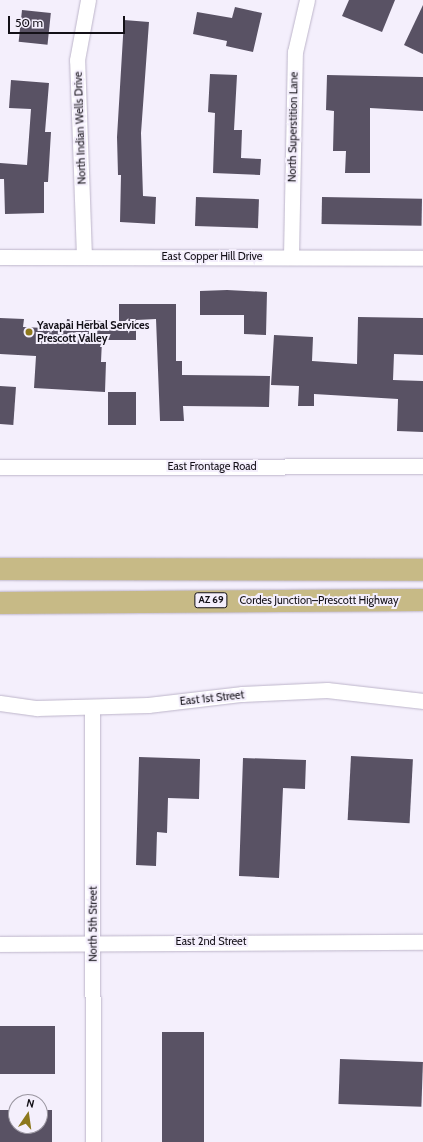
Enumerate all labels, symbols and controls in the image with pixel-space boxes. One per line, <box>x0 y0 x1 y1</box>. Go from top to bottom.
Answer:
scale bar <box>10 8 127 34</box>
text: 50 m <box>15 15 43 30</box>
street label: North Indian Wells Drive <box>71 71 89 185</box>
street label: North Superstition Lane <box>285 72 301 182</box>
street label: East Copper Hill Drive <box>162 249 262 263</box>
place label: Yavapai Herbal Services Prescott Valley <box>37 319 149 345</box>
marker: Yavapai Herbal Services Prescott Valley <box>24 327 34 337</box>
street label: East Frontage Road <box>167 459 257 473</box>
road number: AZ 69 <box>194 592 228 608</box>
street label: Cordes Junction–Prescott Highway <box>240 593 398 607</box>
street label: East 1st Street <box>179 688 245 708</box>
street label: North 5th Street <box>86 886 100 962</box>
street label: East 2nd Street <box>176 934 246 948</box>
north arrow <box>8 1094 48 1134</box>
text: N <box>25 1096 36 1111</box>

